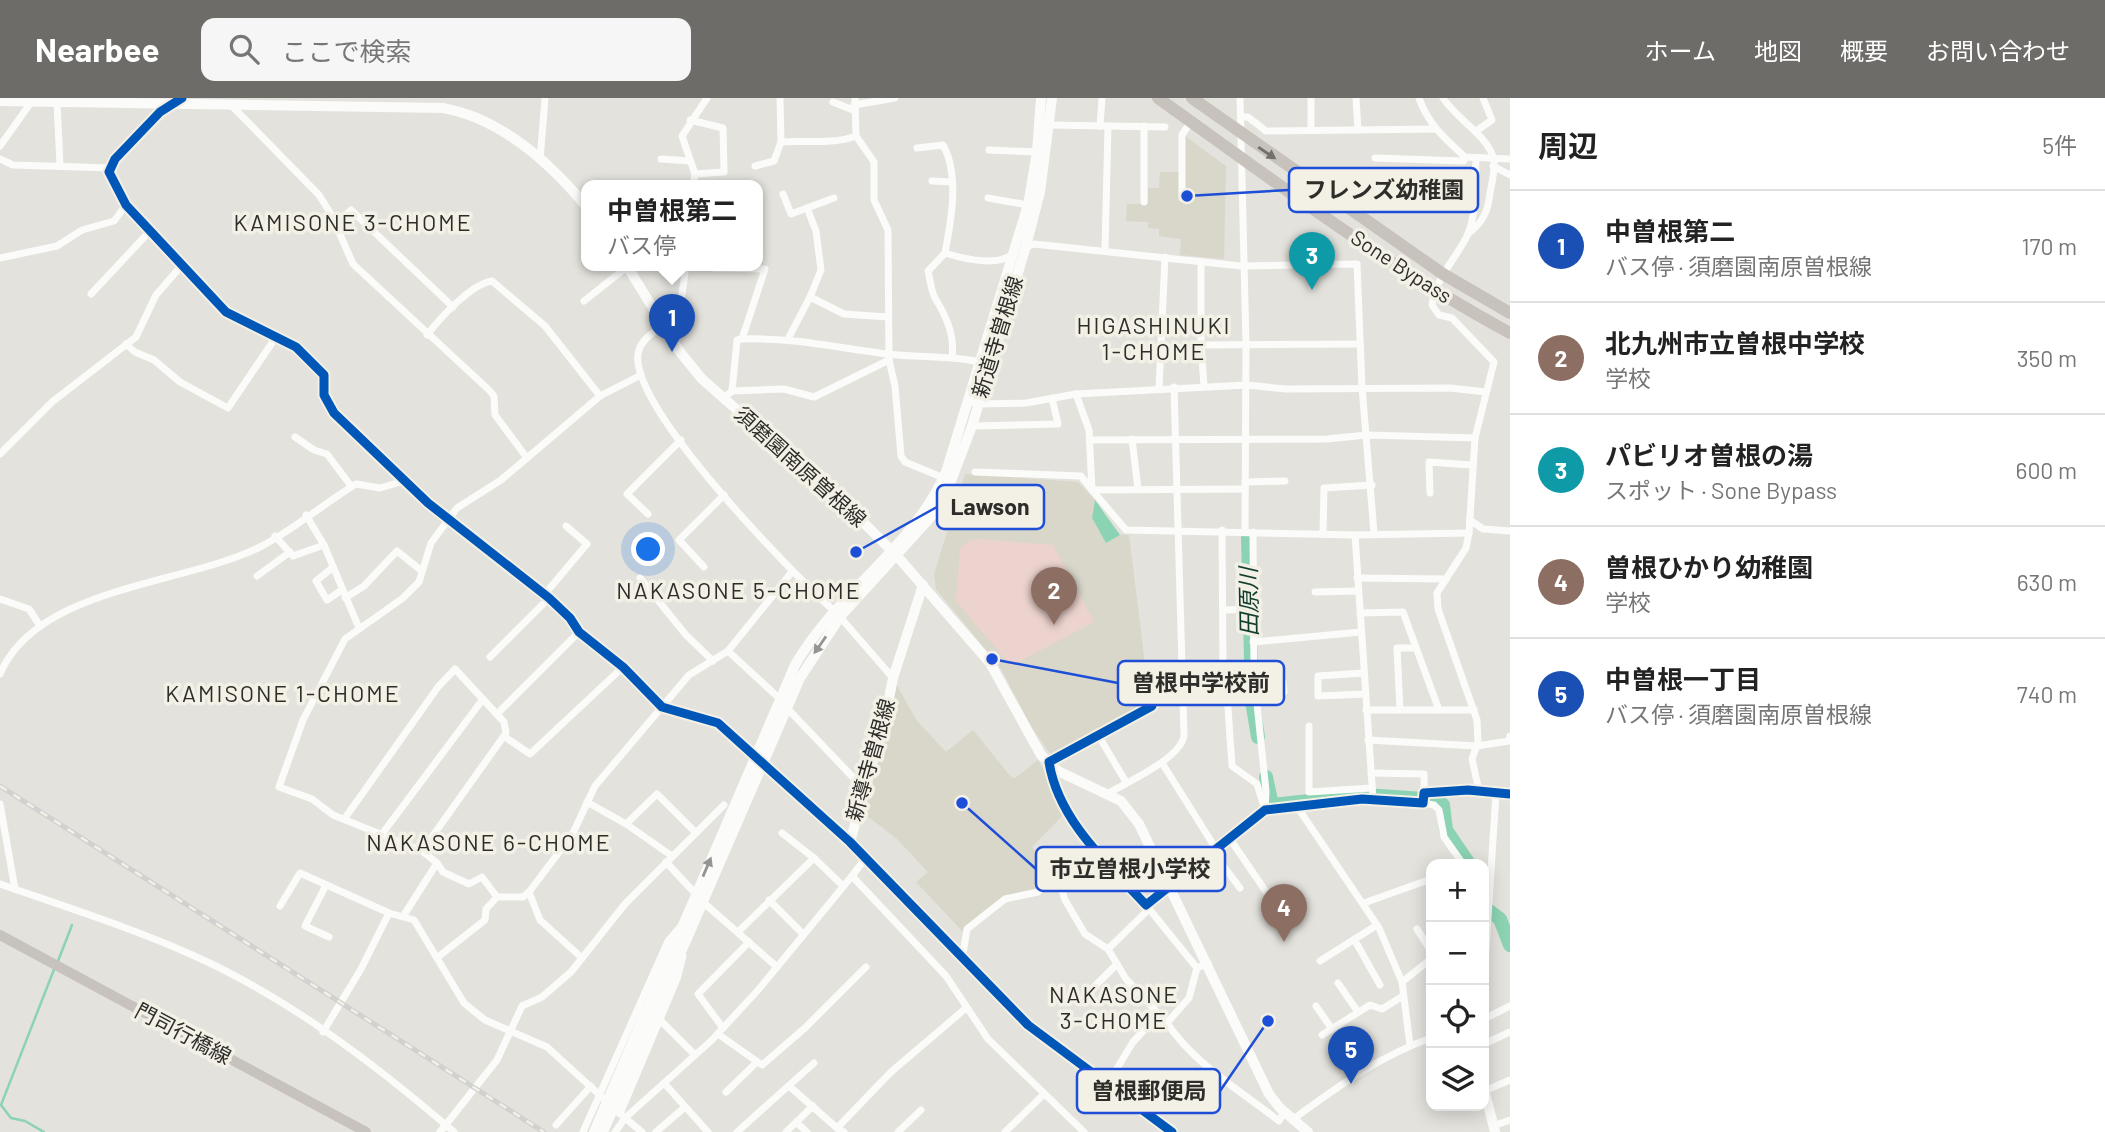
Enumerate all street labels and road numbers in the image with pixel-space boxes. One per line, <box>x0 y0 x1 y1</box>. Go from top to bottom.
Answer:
street label: Sone Bypass <box>1347 224 1457 308</box>
street label: 新道寺曽根線 <box>966 273 1027 400</box>
street label: 須磨園南原曽根線 <box>730 400 872 531</box>
street label: 新導寺曽根線 <box>840 696 899 824</box>
street label: 門司行橋線 <box>131 997 236 1068</box>

